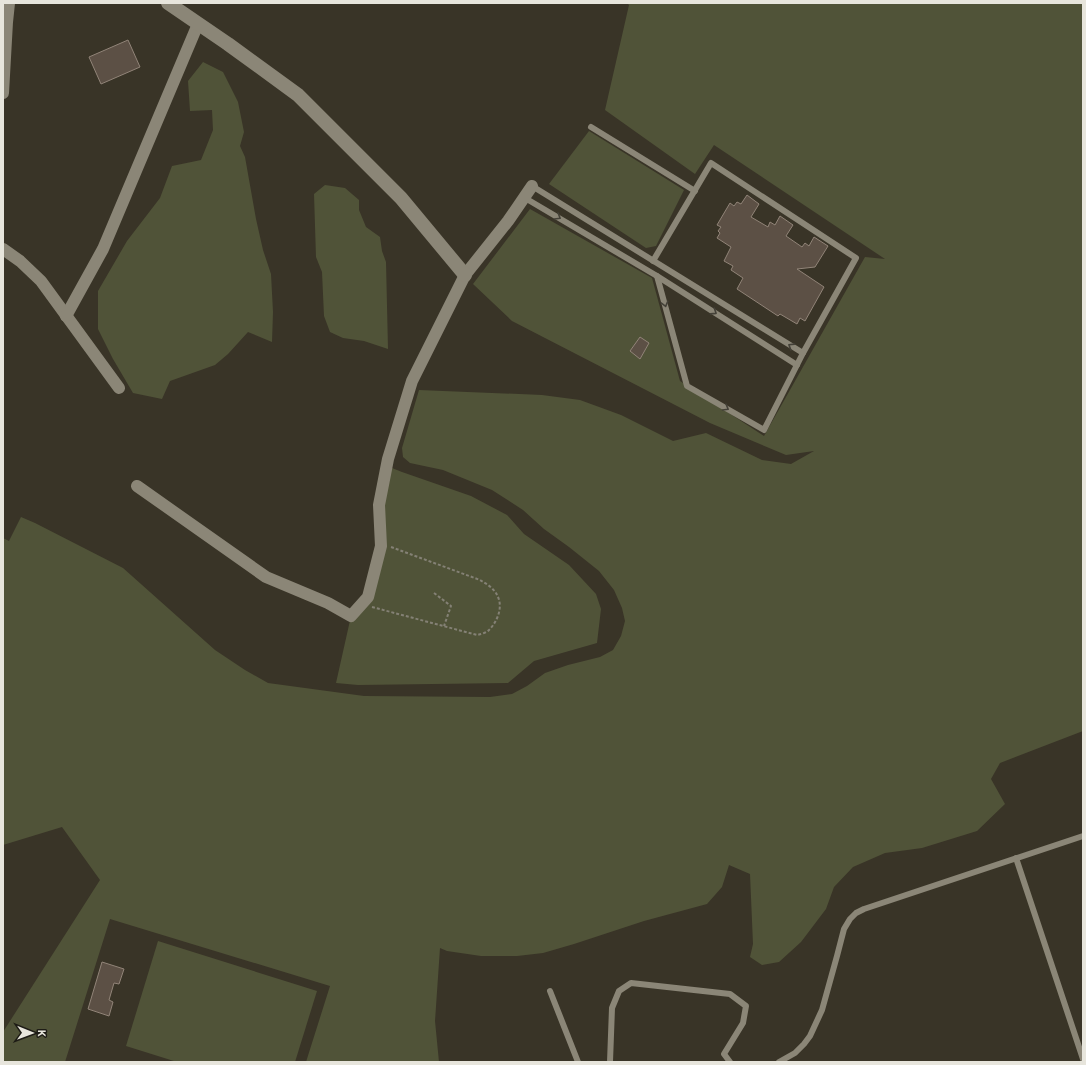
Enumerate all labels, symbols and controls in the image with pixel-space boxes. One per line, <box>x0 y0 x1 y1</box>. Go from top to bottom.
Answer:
one-way arrow <box>554 213 561 220</box>
one-way arrow <box>660 300 669 307</box>
one-way arrow <box>709 307 716 314</box>
one-way arrow <box>788 343 795 350</box>
one-way arrow <box>722 404 729 411</box>
north arrow <box>12 1013 52 1053</box>
text: K <box>36 1030 49 1037</box>

